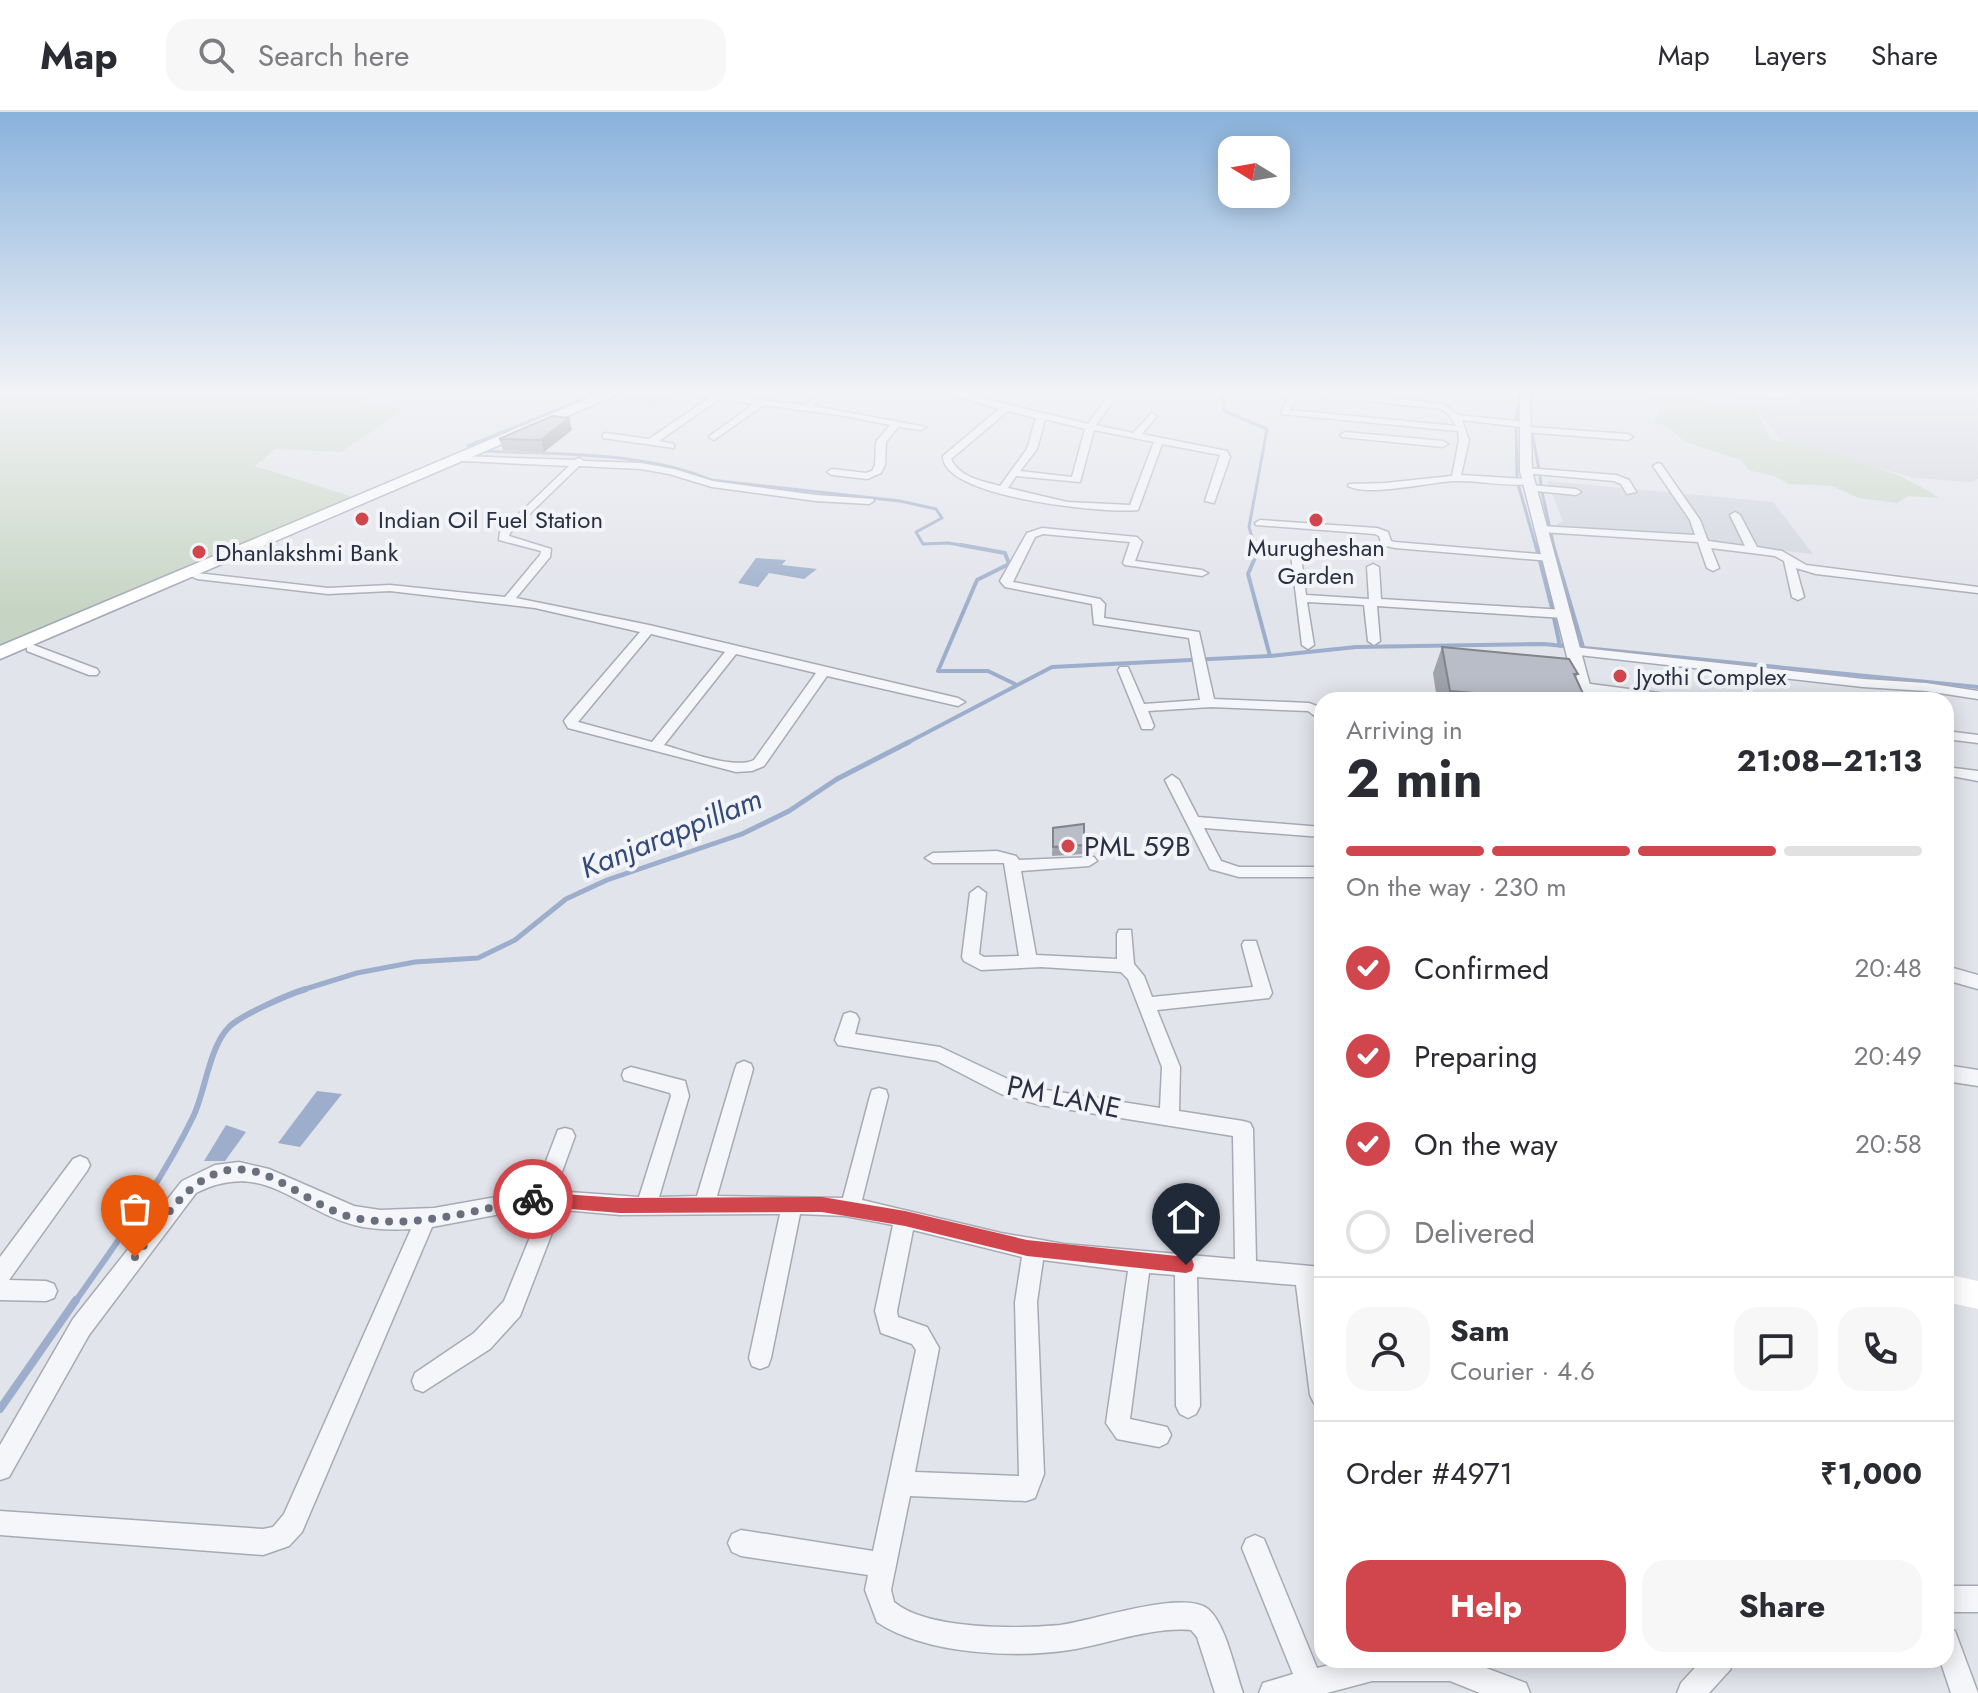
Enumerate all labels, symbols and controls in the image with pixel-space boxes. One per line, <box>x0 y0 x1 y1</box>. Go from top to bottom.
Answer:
search box <box>166 19 726 91</box>
text: Map <box>40 28 118 83</box>
icon: search <box>194 33 238 77</box>
text: Search here <box>258 34 410 77</box>
text: Map <box>1658 35 1710 76</box>
text: Layers <box>1754 35 1827 76</box>
text: Share <box>1871 35 1938 76</box>
north arrow <box>1218 136 1290 208</box>
map controls <box>1218 136 1290 208</box>
place label: Indian Oil Fuel Station <box>378 502 603 537</box>
marker: Indian Oil Fuel Station <box>353 510 371 528</box>
marker: Murugheshan Garden <box>1307 511 1325 529</box>
place label: Murugheshan Garden <box>1247 530 1385 593</box>
place label: Dhanlakshmi Bank <box>215 535 399 570</box>
marker: Dhanlakshmi Bank <box>190 543 208 561</box>
place label: Jyothi Complex <box>1633 659 1787 694</box>
marker: Jyothi Complex <box>1611 667 1629 685</box>
text: Arriving in <box>1346 711 1463 749</box>
text: 21:08–21:13 <box>1737 739 1922 782</box>
text: 2 min <box>1346 741 1483 817</box>
water label: Kanjarappillam <box>574 777 768 889</box>
place label: PML 59B <box>1084 826 1191 867</box>
marker: PML 59B <box>1059 837 1077 855</box>
text: On the way · 230 m <box>1346 868 1567 906</box>
icon: check <box>1346 946 1390 990</box>
text: Confirmed <box>1414 947 1549 990</box>
text: 20:48 <box>1854 949 1922 987</box>
icon: check <box>1346 1034 1390 1078</box>
text: Preparing <box>1414 1035 1538 1078</box>
text: 20:49 <box>1854 1037 1922 1075</box>
street label: PM LANE <box>1003 1065 1125 1129</box>
icon: check <box>1346 1122 1390 1166</box>
text: On the way <box>1414 1123 1558 1166</box>
text: 20:58 <box>1855 1125 1922 1163</box>
courier <box>493 1159 573 1239</box>
pin <box>101 1175 169 1257</box>
icon: bike <box>511 1177 555 1221</box>
pin <box>1152 1183 1220 1265</box>
icon: bag <box>113 1187 157 1231</box>
icon: home <box>1164 1195 1208 1239</box>
text: Delivered <box>1414 1211 1535 1254</box>
button: person <box>1346 1307 1430 1391</box>
button: chat <box>1734 1307 1818 1391</box>
button: phone <box>1838 1307 1922 1391</box>
text: Sam <box>1450 1309 1510 1352</box>
text: Courier · 4.6 <box>1450 1352 1595 1390</box>
text: Order #4971 <box>1346 1452 1513 1495</box>
text: ₹1,000 <box>1820 1452 1922 1495</box>
button: Help <box>1346 1560 1626 1652</box>
button: Share <box>1642 1560 1922 1652</box>

